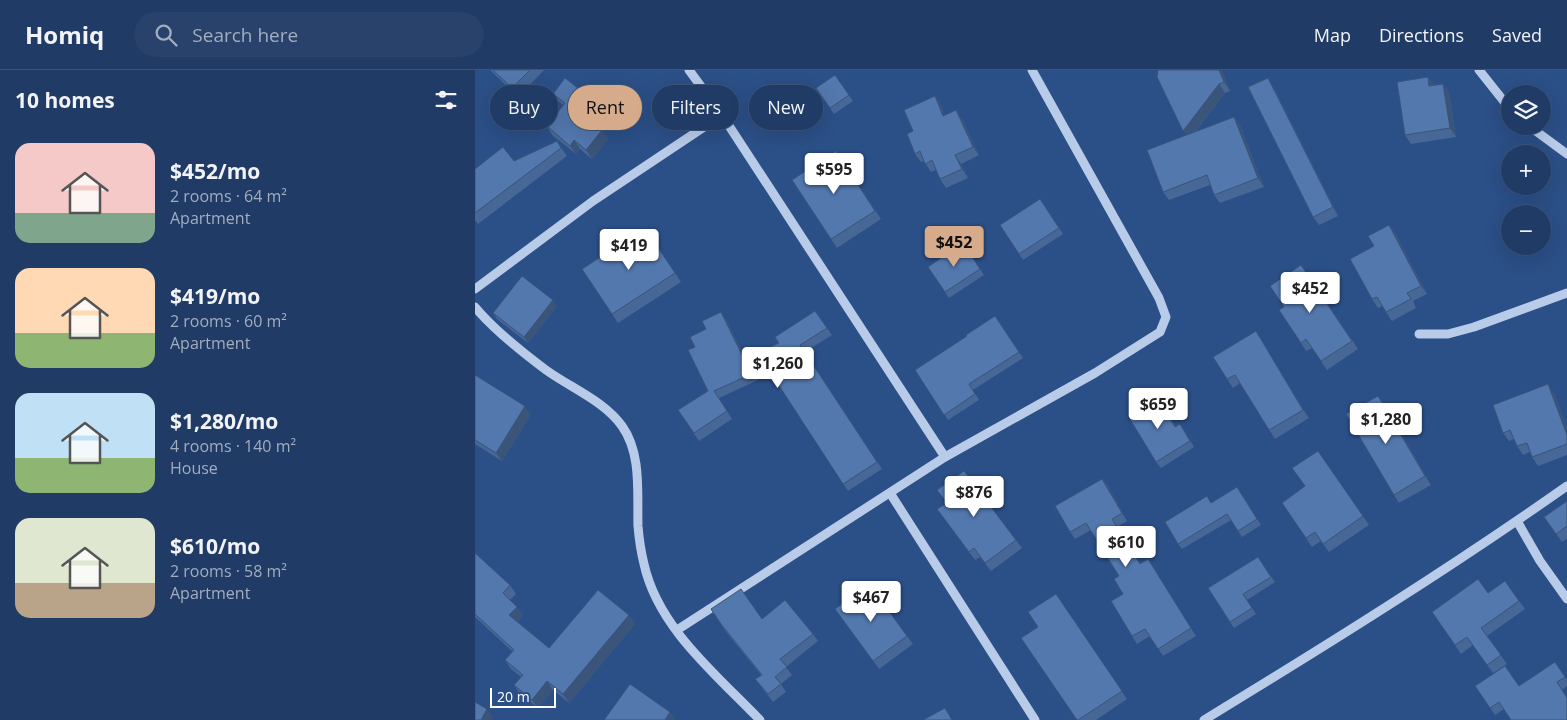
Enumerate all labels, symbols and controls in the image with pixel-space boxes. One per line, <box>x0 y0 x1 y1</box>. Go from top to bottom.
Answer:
search box <box>134 12 484 57</box>
text: Homiq <box>25 18 104 51</box>
icon: search <box>152 21 180 49</box>
text: Search here <box>192 22 298 48</box>
text: Map <box>1314 23 1351 47</box>
text: Directions <box>1379 23 1464 47</box>
text: Saved <box>1492 23 1542 47</box>
chip: Buy <box>490 85 558 130</box>
chip: Rent <box>568 85 642 130</box>
chip: Filters <box>652 85 739 130</box>
chip: New <box>749 85 823 130</box>
map controls <box>1501 85 1551 255</box>
button: layers <box>1501 85 1551 135</box>
text: 10 homes <box>15 86 115 114</box>
icon: filters <box>432 86 460 114</box>
button: + <box>1501 145 1551 195</box>
pin: $595 <box>804 152 864 195</box>
text: $452/mo <box>170 157 260 185</box>
text: $595 <box>816 158 852 180</box>
icon: home <box>55 163 115 223</box>
text: 2 rooms · 64 m² <box>170 185 287 207</box>
button: − <box>1501 205 1551 255</box>
text: Apartment <box>170 207 250 229</box>
pin: $452 <box>924 226 984 268</box>
pin: $419 <box>599 228 659 271</box>
text: $452 <box>936 231 972 253</box>
text: $419 <box>611 234 647 256</box>
pin: $452 <box>1280 272 1340 314</box>
text: $452 <box>1292 277 1328 299</box>
text: $419/mo <box>170 282 260 310</box>
icon: home <box>55 288 115 348</box>
text: 2 rooms · 60 m² <box>170 310 287 332</box>
text: Apartment <box>170 332 250 354</box>
pin: $1,260 <box>737 346 819 389</box>
text: $1,260 <box>753 352 803 374</box>
pin: $659 <box>1128 388 1188 430</box>
text: $659 <box>1140 393 1176 415</box>
pin: $1,280 <box>1345 402 1427 445</box>
text: $1,280/mo <box>170 407 278 435</box>
text: $1,280 <box>1361 408 1411 430</box>
icon: home <box>55 413 115 473</box>
text: 4 rooms · 140 m² <box>170 435 296 457</box>
text: House <box>170 457 218 479</box>
pin: $876 <box>944 476 1004 518</box>
text: $876 <box>956 481 992 503</box>
pin: $610 <box>1096 526 1156 568</box>
text: $610 <box>1108 531 1144 553</box>
text: $610/mo <box>170 532 260 560</box>
icon: home <box>55 538 115 598</box>
text: 2 rooms · 58 m² <box>170 560 287 582</box>
pin: $467 <box>841 580 901 623</box>
text: Apartment <box>170 582 250 604</box>
text: $467 <box>853 586 889 608</box>
scale bar <box>490 685 556 708</box>
text: 20 m <box>497 687 530 706</box>

